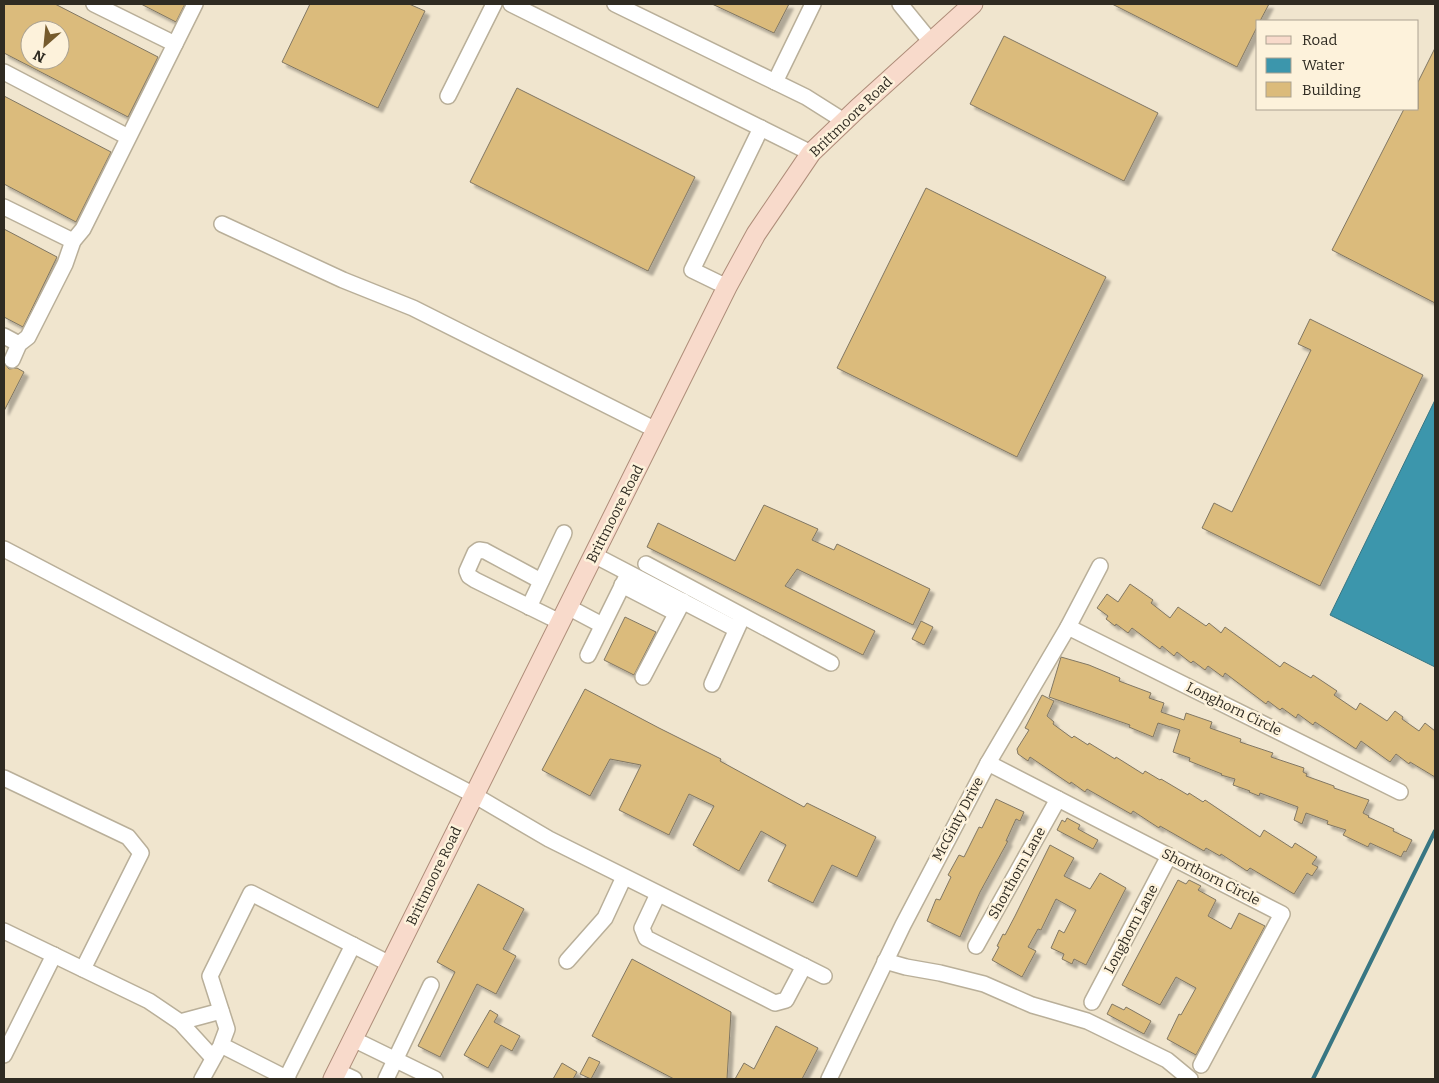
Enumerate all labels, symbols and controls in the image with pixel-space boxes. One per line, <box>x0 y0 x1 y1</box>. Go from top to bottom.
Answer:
north arrow <box>20 20 70 70</box>
legend <box>1256 20 1419 110</box>
text: Road <box>1302 31 1337 49</box>
text: N <box>30 46 48 66</box>
text: Water <box>1302 56 1345 74</box>
street label: Brittmoore Road <box>806 73 896 161</box>
text: Building <box>1302 81 1361 99</box>
street label: Brittmoore Road <box>583 462 647 566</box>
street label: Longhorn Circle <box>1184 679 1284 739</box>
street label: McGinty Drive <box>929 774 987 864</box>
street label: Brittmoore Road <box>403 824 465 928</box>
street label: Shorthorn Lane <box>985 824 1049 922</box>
street label: Shorthorn Circle <box>1159 845 1263 909</box>
street label: Longhorn Lane <box>1100 882 1162 976</box>

